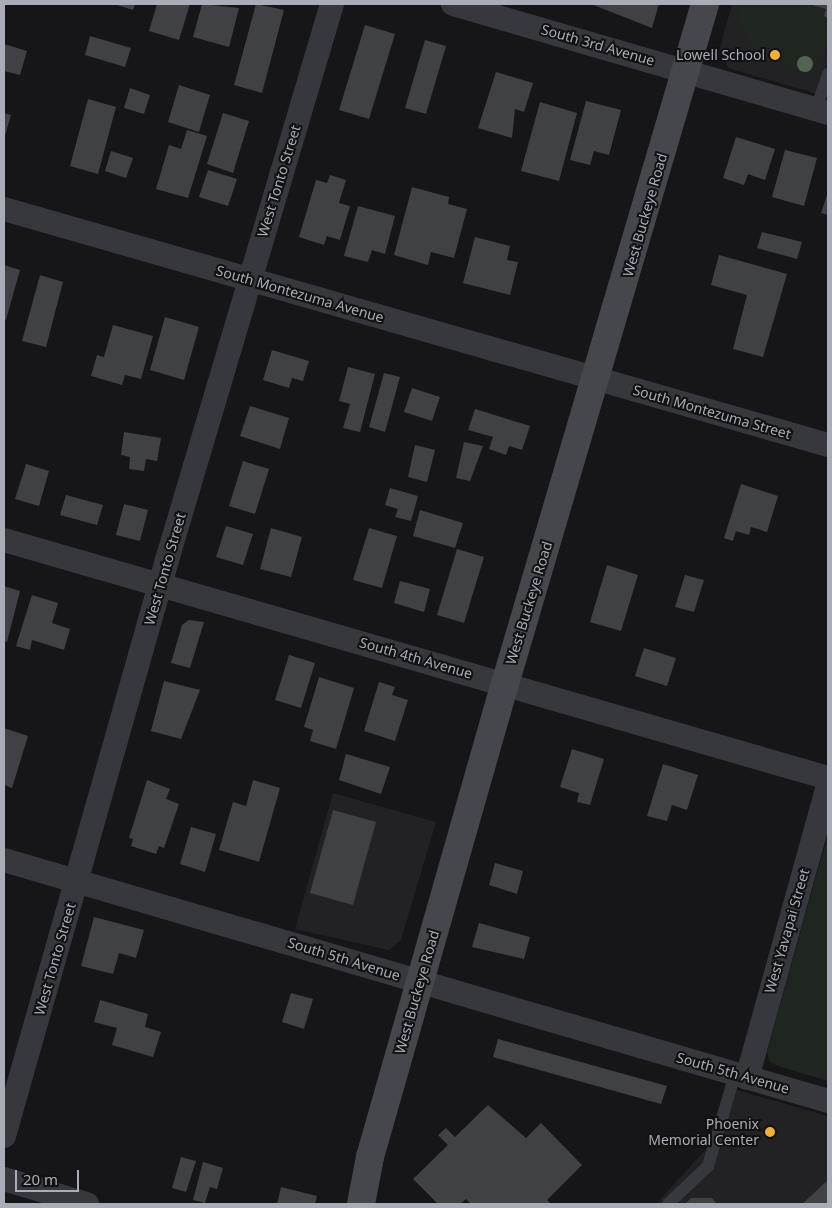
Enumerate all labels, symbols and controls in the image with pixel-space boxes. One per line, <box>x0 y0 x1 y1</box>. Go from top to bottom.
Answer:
street label: South 3rd Avenue <box>539 21 657 69</box>
place label: Lowell School <box>676 47 765 63</box>
marker: Lowell School <box>769 49 781 61</box>
street label: West Tonto Street <box>254 123 304 239</box>
street label: West Buckeye Road <box>619 151 671 279</box>
street label: South Montezuma Avenue <box>214 262 386 326</box>
street label: South Montezuma Street <box>631 381 793 443</box>
street label: West Tonto Street <box>141 511 189 627</box>
street label: West Buckeye Road <box>502 539 556 667</box>
street label: South 4th Avenue <box>358 634 474 682</box>
street label: West Yavapai Street <box>761 867 813 995</box>
street label: West Tonto Street <box>31 901 79 1017</box>
street label: West Buckeye Road <box>391 928 443 1056</box>
street label: South 5th Avenue <box>286 934 402 984</box>
street label: South 5th Avenue <box>675 1049 791 1097</box>
place label: Phoenix Memorial Center <box>648 1116 759 1148</box>
marker: Phoenix Memorial Center <box>763 1125 777 1139</box>
scale bar <box>18 1160 81 1192</box>
text: 20 m <box>23 1169 58 1189</box>

